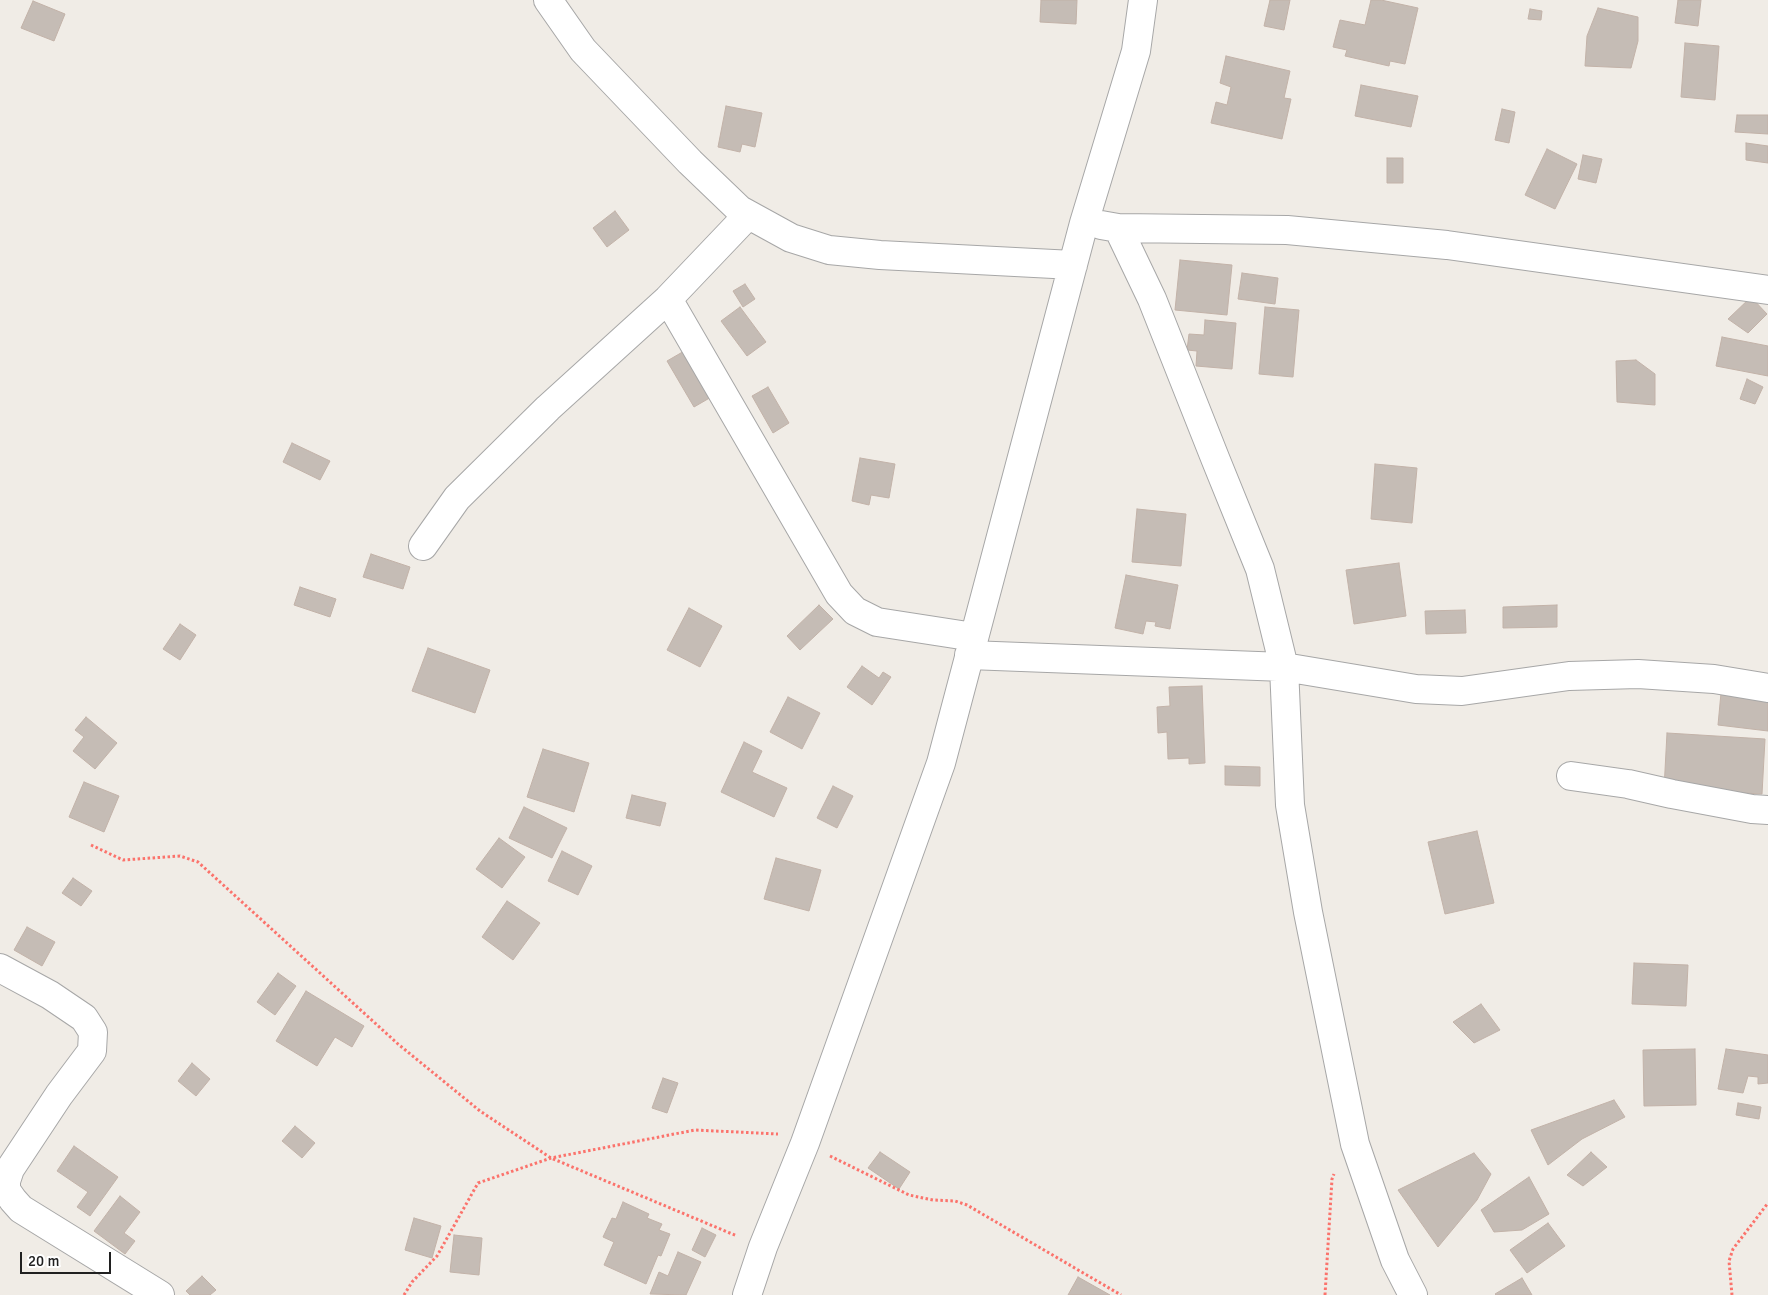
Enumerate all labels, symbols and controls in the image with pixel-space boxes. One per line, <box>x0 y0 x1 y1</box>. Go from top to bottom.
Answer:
scale bar <box>22 1242 114 1274</box>
text: 20 m <box>28 1252 59 1270</box>

